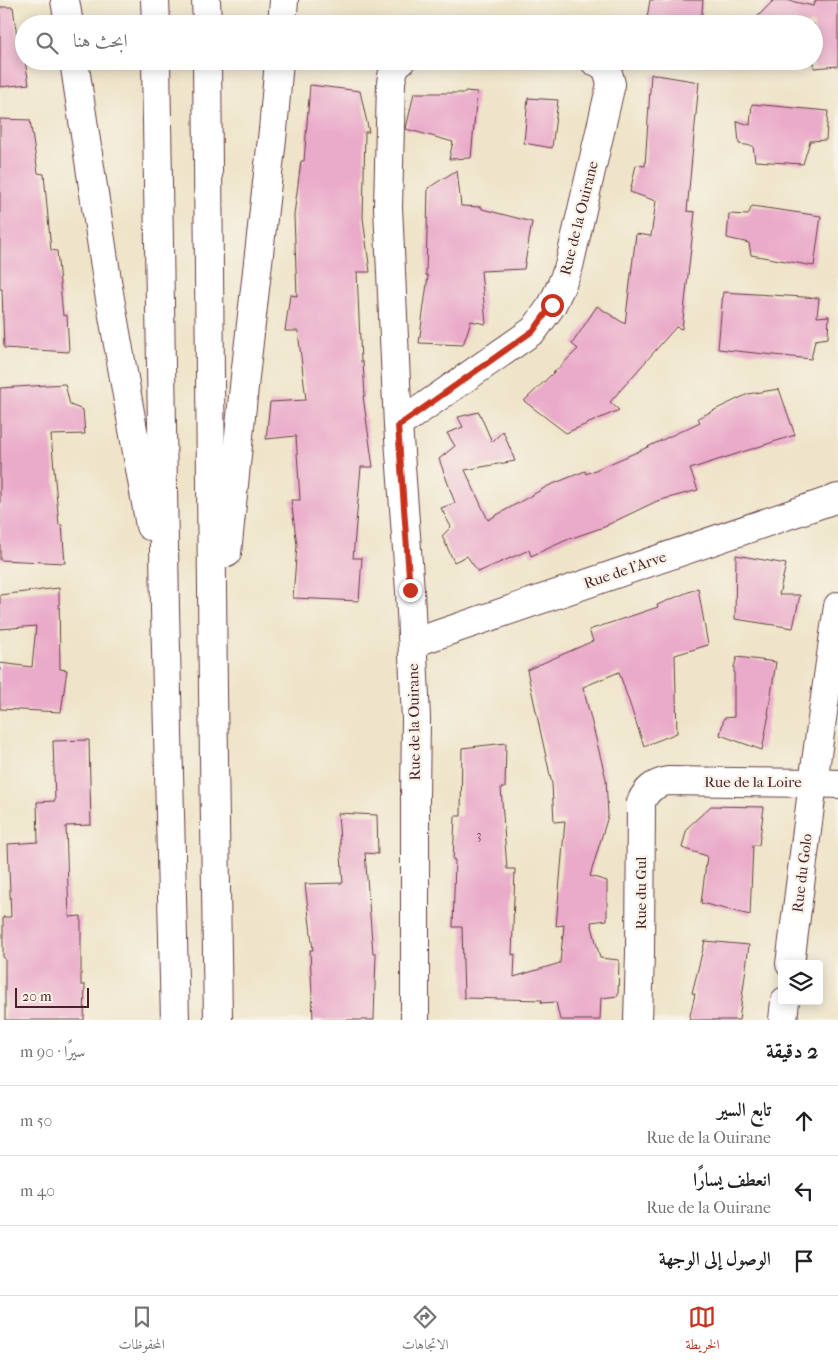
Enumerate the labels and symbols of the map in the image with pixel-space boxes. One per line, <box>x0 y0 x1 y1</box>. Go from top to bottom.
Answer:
street label: Rue de la Ouirane <box>556 159 602 277</box>
route start <box>541 294 564 317</box>
street label: Rue de l'Arve <box>581 547 669 593</box>
route end <box>399 579 422 602</box>
street label: Rue de la Ouirane <box>404 663 424 781</box>
street label: Rue de la Loire <box>704 773 802 791</box>
house number: 3 <box>477 828 482 842</box>
street label: Rue du Golo <box>788 832 816 913</box>
street label: Rue du Gul <box>632 857 650 929</box>
scale bar <box>15 985 89 1008</box>

